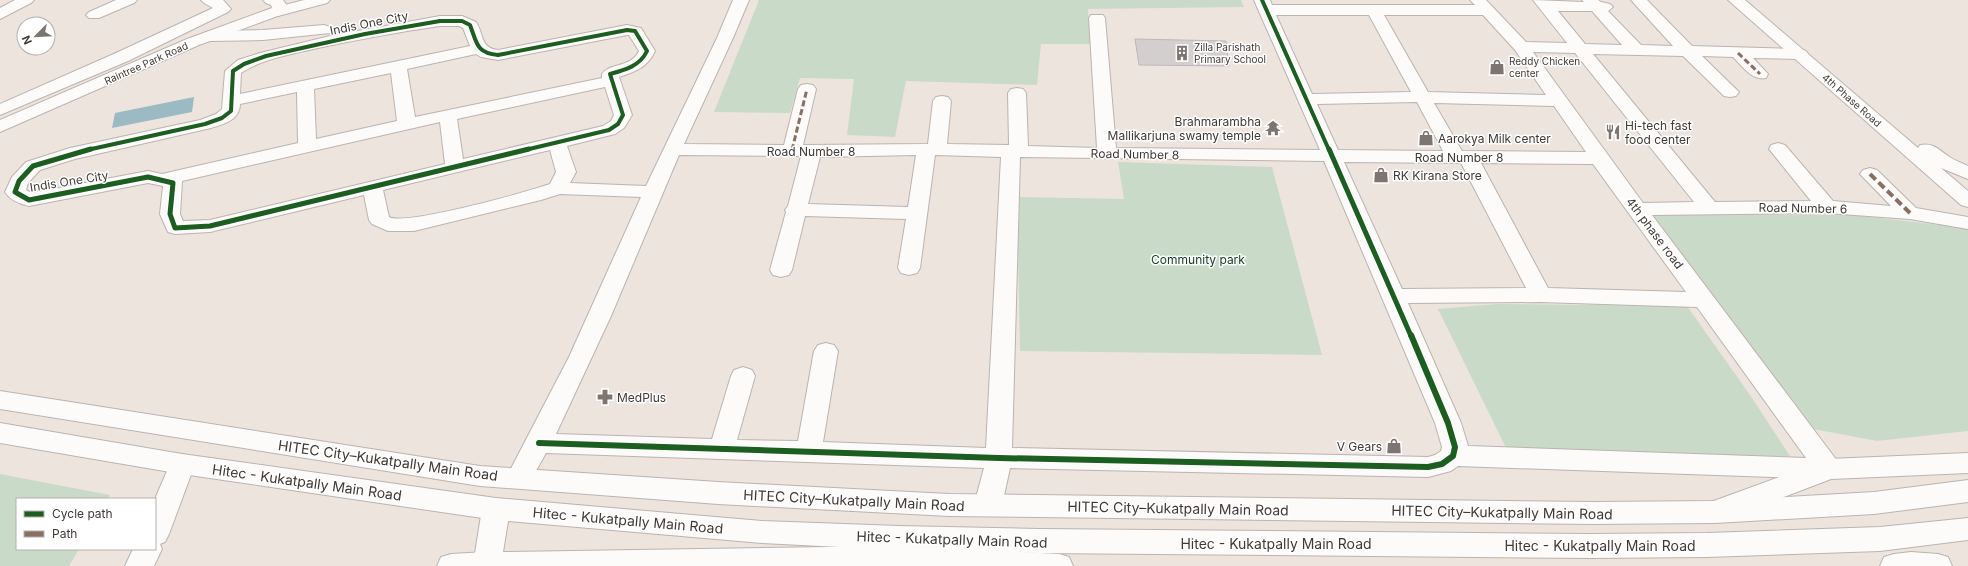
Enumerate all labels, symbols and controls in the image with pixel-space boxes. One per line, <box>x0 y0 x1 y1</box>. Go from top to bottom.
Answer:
street label: Indis One City <box>329 8 410 38</box>
north arrow <box>16 16 56 56</box>
text: N <box>19 33 35 47</box>
street label: Raintree Park Road <box>102 39 190 87</box>
place label: Zilla Parishath Primary School <box>1194 41 1266 65</box>
building icon: Zilla Parishath Primary School <box>1173 44 1191 62</box>
place label: Reddy Chicken center <box>1509 55 1580 79</box>
shop icon: Reddy Chicken center <box>1488 58 1506 76</box>
street label: 4th Phase Road <box>1820 71 1884 129</box>
place label: Brahmarambha Mallikarjuna swamy temple <box>1108 114 1261 143</box>
place label: Hi-tech fast food center <box>1625 118 1692 147</box>
temple icon: Brahmarambha Mallikarjuna swamy temple <box>1264 119 1282 137</box>
restaurant icon: Hi-tech fast food center <box>1604 123 1622 141</box>
shop icon: Aarokya Milk center <box>1417 129 1435 147</box>
place label: Aarokya Milk center <box>1438 131 1551 146</box>
street label: Road Number 8 <box>767 144 855 159</box>
street label: Road Number 8 <box>1091 146 1179 162</box>
street label: Road Number 8 <box>1415 150 1503 165</box>
shop icon: RK Kirana Store <box>1372 166 1390 184</box>
street label: Indis One City <box>29 167 110 195</box>
place label: RK Kirana Store <box>1393 168 1482 183</box>
street label: 4th phase road <box>1623 194 1687 272</box>
street label: Road Number 6 <box>1759 200 1847 216</box>
park label: Community park <box>1151 252 1245 267</box>
pharmacy icon: MedPlus <box>596 388 614 406</box>
place label: MedPlus <box>617 390 666 405</box>
street label: HITEC City–Kukatpally Main Road <box>277 436 499 484</box>
shop icon: V Gears <box>1385 437 1403 455</box>
place label: V Gears <box>1337 439 1382 454</box>
street label: Hitec - Kukatpally Main Road <box>211 460 403 504</box>
street label: HITEC City–Kukatpally Main Road <box>743 486 965 514</box>
legend <box>16 498 156 550</box>
street label: HITEC City–Kukatpally Main Road <box>1067 498 1289 518</box>
street label: HITEC City–Kukatpally Main Road <box>1391 502 1613 522</box>
street label: Hitec - Kukatpally Main Road <box>532 503 724 537</box>
text: Cycle path <box>52 506 113 521</box>
text: Path <box>52 526 77 541</box>
street label: Hitec - Kukatpally Main Road <box>856 527 1048 551</box>
street label: Hitec - Kukatpally Main Road <box>1180 535 1372 552</box>
street label: Hitec - Kukatpally Main Road <box>1504 537 1696 554</box>

